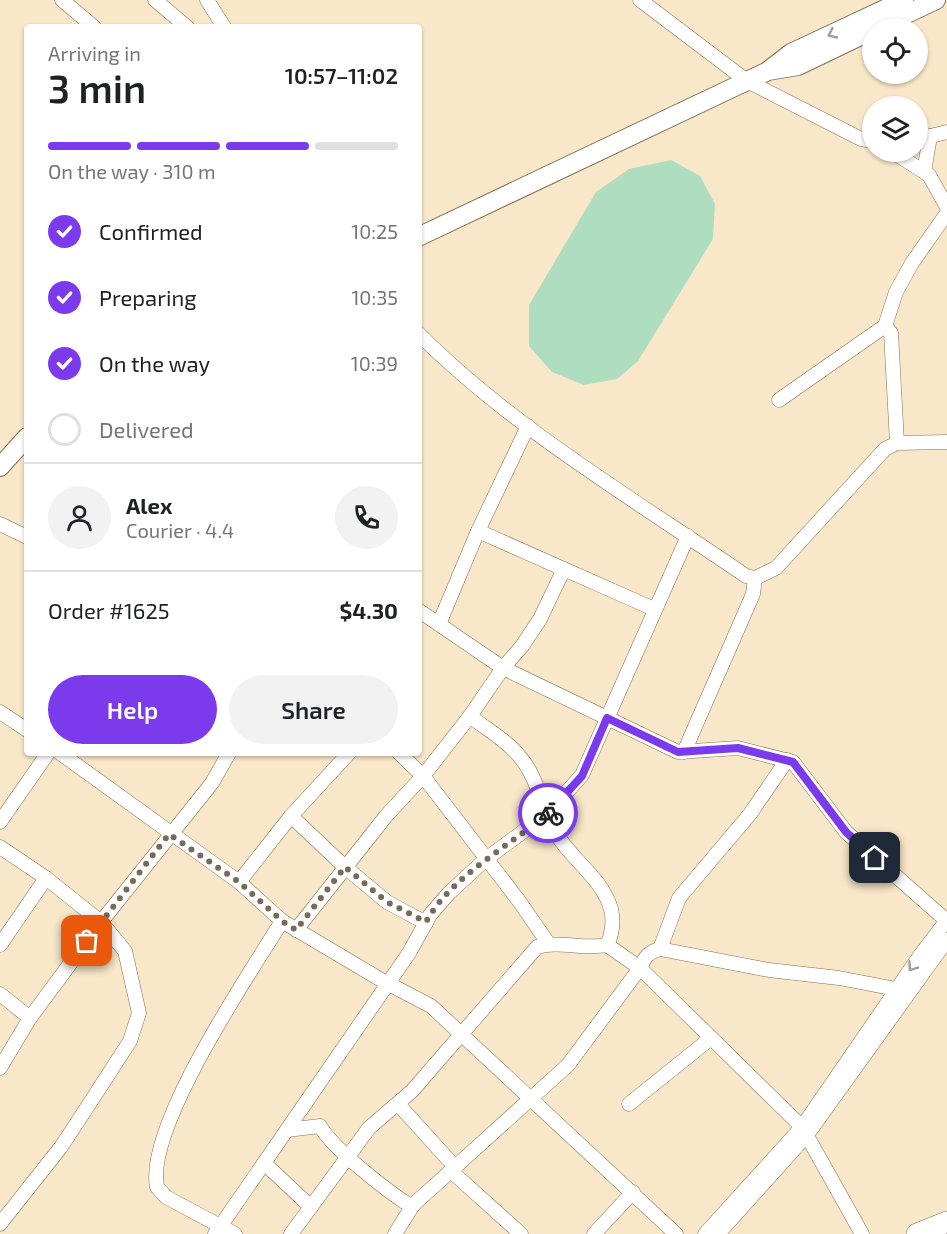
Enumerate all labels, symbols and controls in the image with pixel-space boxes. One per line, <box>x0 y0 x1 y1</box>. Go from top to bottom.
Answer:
map controls <box>862 18 928 162</box>
button: locate <box>862 18 928 84</box>
one-way arrow <box>828 26 839 38</box>
text: Arriving in <box>48 41 141 65</box>
text: 10:57–11:02 <box>285 62 398 88</box>
text: 3 min <box>48 64 146 111</box>
button: layers <box>862 96 928 162</box>
text: On the way · 310 m <box>48 159 215 183</box>
icon: check <box>48 215 81 248</box>
text: Confirmed <box>99 218 203 244</box>
text: 10:25 <box>351 219 398 243</box>
icon: check <box>48 281 81 314</box>
text: Preparing <box>99 284 197 310</box>
text: 10:35 <box>351 285 398 309</box>
icon: check <box>48 347 81 380</box>
text: On the way <box>99 350 210 376</box>
text: 10:39 <box>351 351 398 375</box>
text: Delivered <box>99 416 194 442</box>
button: person <box>48 486 111 549</box>
button: phone <box>335 486 398 549</box>
text: Alex <box>126 492 172 518</box>
text: Courier · 4.4 <box>126 518 234 542</box>
text: Order #1625 <box>48 597 170 623</box>
text: $4.30 <box>340 597 398 623</box>
button: Help <box>48 675 217 744</box>
button: Share <box>229 675 398 744</box>
courier <box>518 783 578 843</box>
icon: bike <box>532 797 565 830</box>
pin <box>849 832 900 883</box>
icon: home <box>858 841 891 874</box>
pin <box>61 915 112 966</box>
icon: bag <box>70 924 103 957</box>
one-way arrow <box>908 960 919 971</box>

